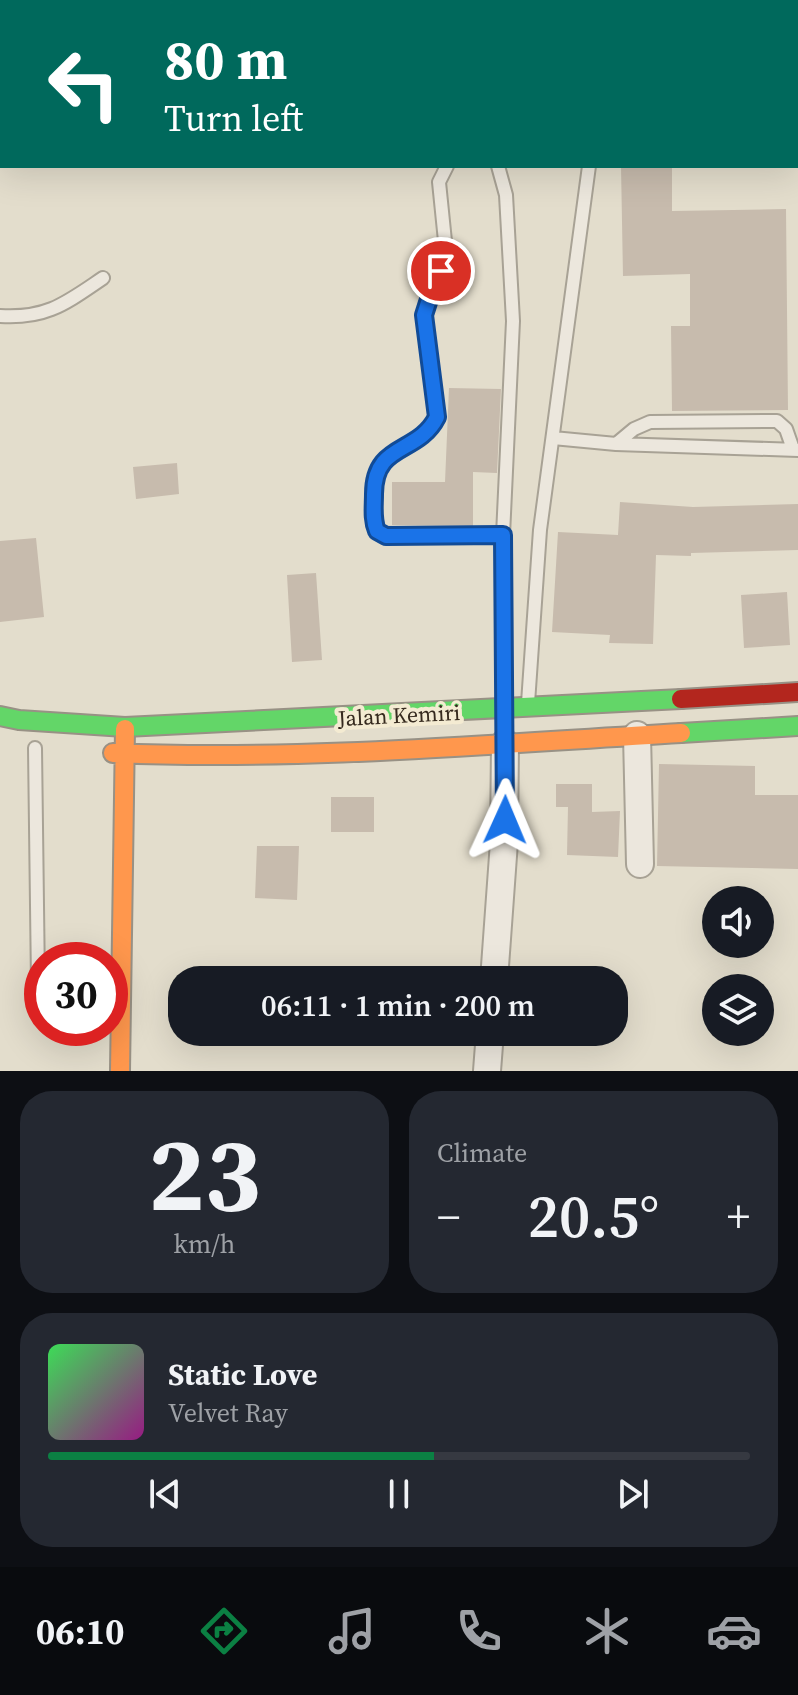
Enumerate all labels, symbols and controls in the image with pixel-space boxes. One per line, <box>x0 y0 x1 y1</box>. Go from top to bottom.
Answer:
text: 80 m <box>164 21 287 98</box>
icon: left <box>32 32 136 136</box>
text: Turn left <box>164 94 303 143</box>
pin <box>407 237 475 305</box>
icon: arrive <box>419 249 463 293</box>
street label: Jalan Kemiri <box>336 697 461 733</box>
position arrow <box>463 778 547 862</box>
map controls <box>702 886 774 1046</box>
button: sound <box>702 886 774 958</box>
speed limit sign: 30 <box>24 942 128 1046</box>
button: layers <box>702 974 774 1046</box>
text: 06:11 · 1 min · 200 m <box>261 985 535 1026</box>
text: 23 <box>148 1102 261 1245</box>
text: Climate <box>437 1135 527 1171</box>
text: 20.5° <box>528 1175 659 1257</box>
text: − <box>437 1186 460 1247</box>
text: + <box>727 1186 750 1247</box>
text: km/h <box>174 1226 235 1262</box>
text: Static Love <box>168 1354 317 1395</box>
text: Velvet Ray <box>168 1395 288 1431</box>
icon: previous <box>143 1472 187 1516</box>
icon: pause <box>377 1472 421 1516</box>
icon: next <box>611 1472 655 1516</box>
icon: directions <box>196 1603 252 1659</box>
icon: music <box>324 1603 380 1659</box>
icon: phone <box>451 1603 507 1659</box>
icon: climate <box>579 1603 635 1659</box>
icon: car <box>706 1603 762 1659</box>
text: 06:10 <box>36 1607 125 1656</box>

